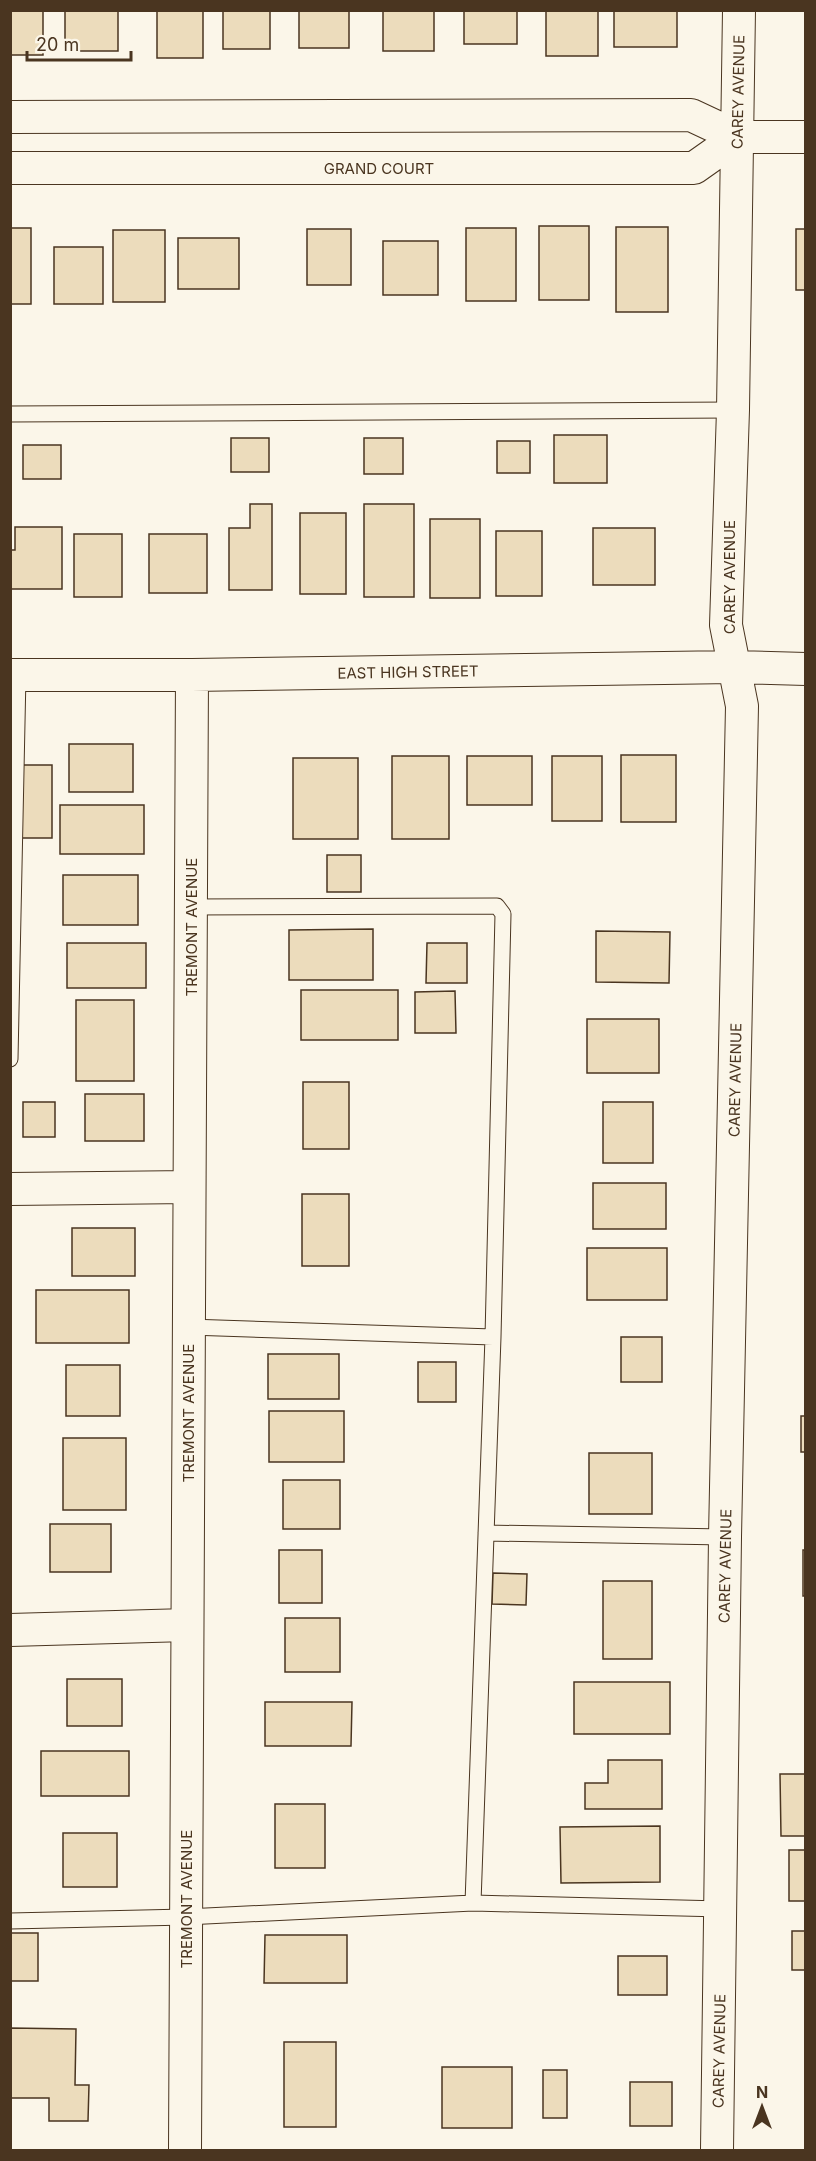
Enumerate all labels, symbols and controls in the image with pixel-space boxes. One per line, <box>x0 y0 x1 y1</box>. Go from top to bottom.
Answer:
scale bar <box>27 24 130 62</box>
text: 20 m <box>36 34 79 55</box>
street label: CAREY AVENUE <box>728 35 748 149</box>
street label: GRAND COURT <box>324 159 434 178</box>
street label: CAREY AVENUE <box>720 520 739 634</box>
street label: EAST HIGH STREET <box>337 661 479 683</box>
street label: TREMONT AVENUE <box>182 858 201 996</box>
street label: CAREY AVENUE <box>725 1023 745 1137</box>
street label: TREMONT AVENUE <box>179 1344 198 1482</box>
street label: CAREY AVENUE <box>715 1509 735 1623</box>
street label: TREMONT AVENUE <box>177 1830 196 1968</box>
street label: CAREY AVENUE <box>709 1994 729 2108</box>
north arrow <box>732 2077 792 2137</box>
text: N <box>756 2082 768 2102</box>

